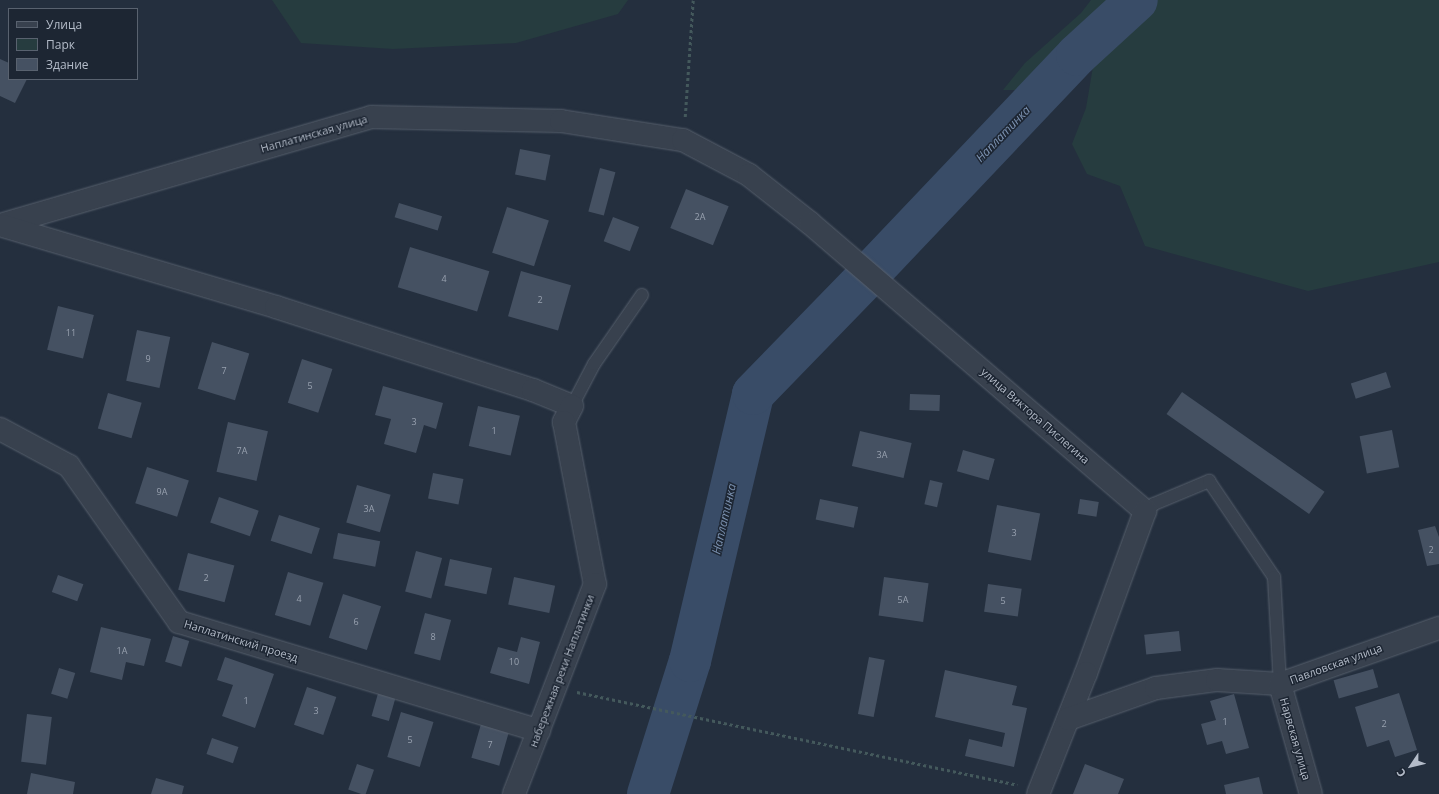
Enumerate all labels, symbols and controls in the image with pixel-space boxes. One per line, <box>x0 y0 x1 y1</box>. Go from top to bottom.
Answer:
legend <box>8 8 138 80</box>
text: Улица <box>46 16 82 33</box>
text: Парк <box>46 36 75 53</box>
text: Здание <box>46 56 89 73</box>
water label: Наплатинка <box>973 103 1033 165</box>
street label: Наплатинская улица <box>259 112 369 156</box>
house number: 2А <box>695 212 705 222</box>
house number: 4 <box>441 274 447 284</box>
house number: 2 <box>537 295 543 305</box>
house number: 11 <box>66 328 76 338</box>
house number: 9 <box>145 354 151 364</box>
street label: улица Виктора Пислегина <box>978 365 1092 467</box>
house number: 7 <box>221 366 227 376</box>
house number: 5 <box>307 381 313 391</box>
house number: 3 <box>411 417 417 427</box>
house number: 1 <box>491 426 497 436</box>
house number: 7А <box>237 446 247 456</box>
house number: 3А <box>877 450 887 460</box>
water label: Наплатинка <box>709 482 739 556</box>
house number: 9А <box>157 487 167 497</box>
house number: 3А <box>364 504 374 514</box>
house number: 3 <box>1011 528 1017 538</box>
house number: 2 <box>1428 545 1434 555</box>
house number: 2 <box>203 573 209 583</box>
street label: набережная реки Наплатинки <box>527 593 597 749</box>
house number: 4 <box>296 594 302 604</box>
house number: 5А <box>898 595 908 605</box>
house number: 5 <box>1000 596 1006 606</box>
street label: Наплатинский проезд <box>182 617 300 665</box>
house number: 6 <box>353 617 359 627</box>
house number: 8 <box>430 632 436 642</box>
street label: Павловская улица <box>1288 641 1384 687</box>
house number: 1А <box>117 646 127 656</box>
house number: 10 <box>509 657 519 667</box>
house number: 1 <box>243 696 249 706</box>
street label: Нарвская улица <box>1277 696 1313 782</box>
house number: 3 <box>313 706 319 716</box>
house number: 1 <box>1222 717 1228 727</box>
house number: 2 <box>1381 719 1387 729</box>
house number: 5 <box>407 735 413 745</box>
house number: 7 <box>487 740 493 750</box>
north arrow <box>1391 746 1431 786</box>
text: С <box>1393 766 1409 780</box>

